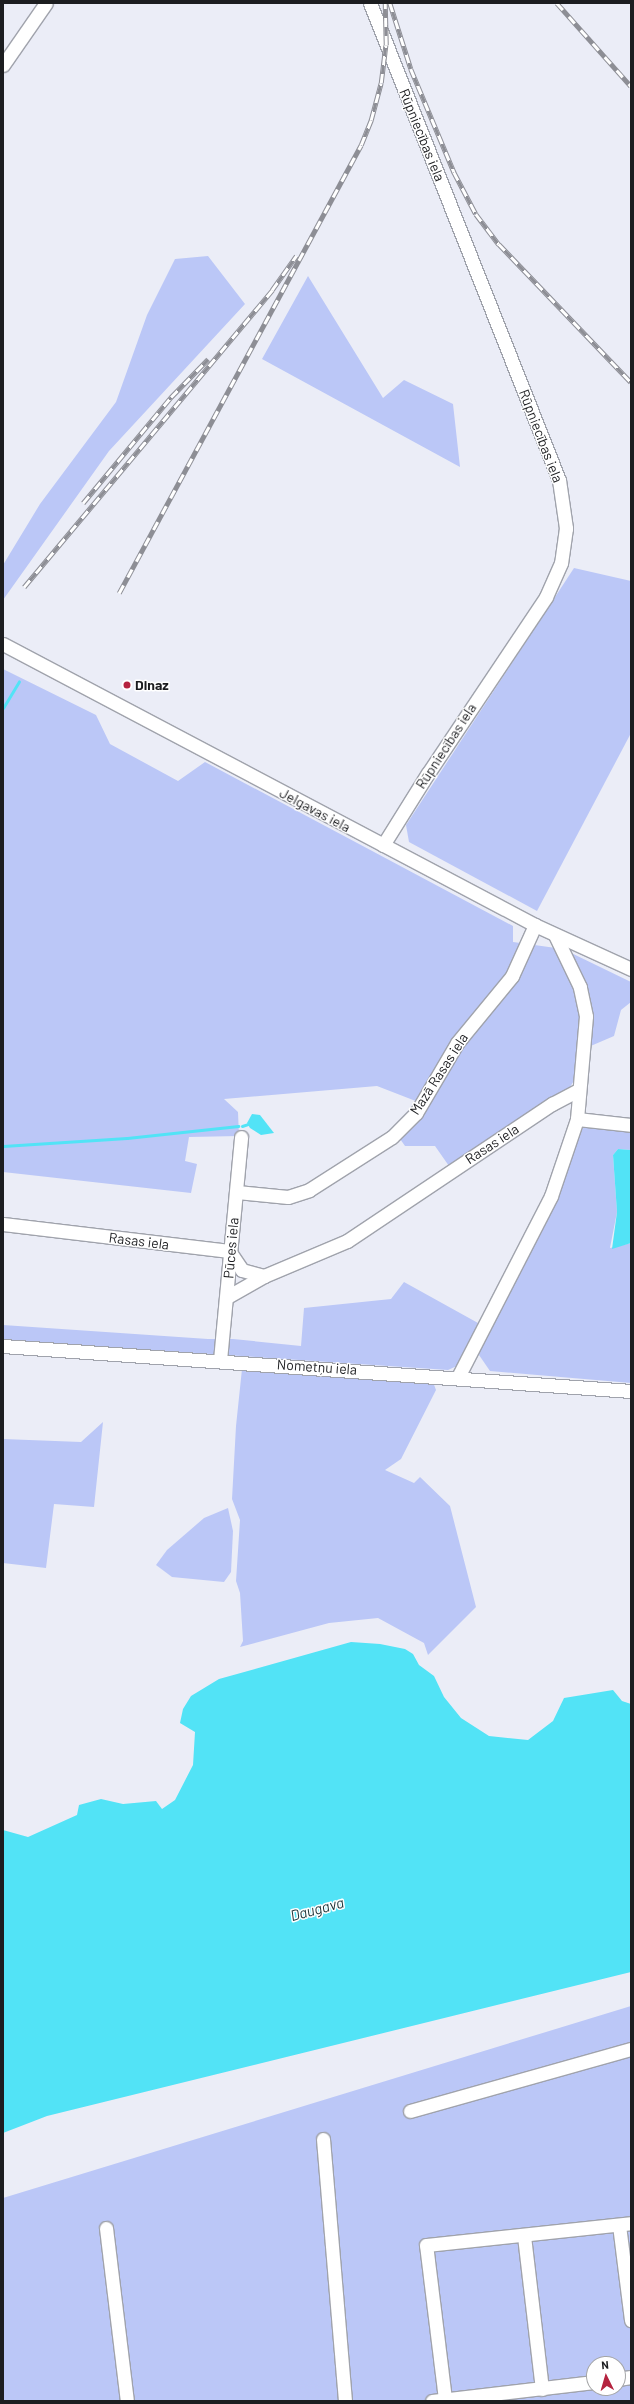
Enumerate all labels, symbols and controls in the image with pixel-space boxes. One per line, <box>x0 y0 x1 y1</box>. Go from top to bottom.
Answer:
street label: Rūpniecības iela <box>396 86 448 184</box>
street label: Rūpniecības iela <box>516 387 566 485</box>
place label: Dinaz <box>135 677 169 693</box>
marker: Dinaz <box>122 680 132 690</box>
street label: Rūpniecības iela <box>412 700 480 792</box>
street label: Jelgavas iela <box>277 784 353 836</box>
street label: Mazā Rasas iela <box>406 1030 472 1118</box>
street label: Rasas iela <box>462 1120 522 1168</box>
street label: Pūces iela <box>220 1217 242 1279</box>
street label: Rasas iela <box>108 1229 170 1253</box>
street label: Nometņu iela <box>276 1356 358 1378</box>
water label: Daugava <box>288 1893 346 1925</box>
north arrow <box>586 2356 626 2396</box>
text: N <box>601 2358 609 2371</box>

